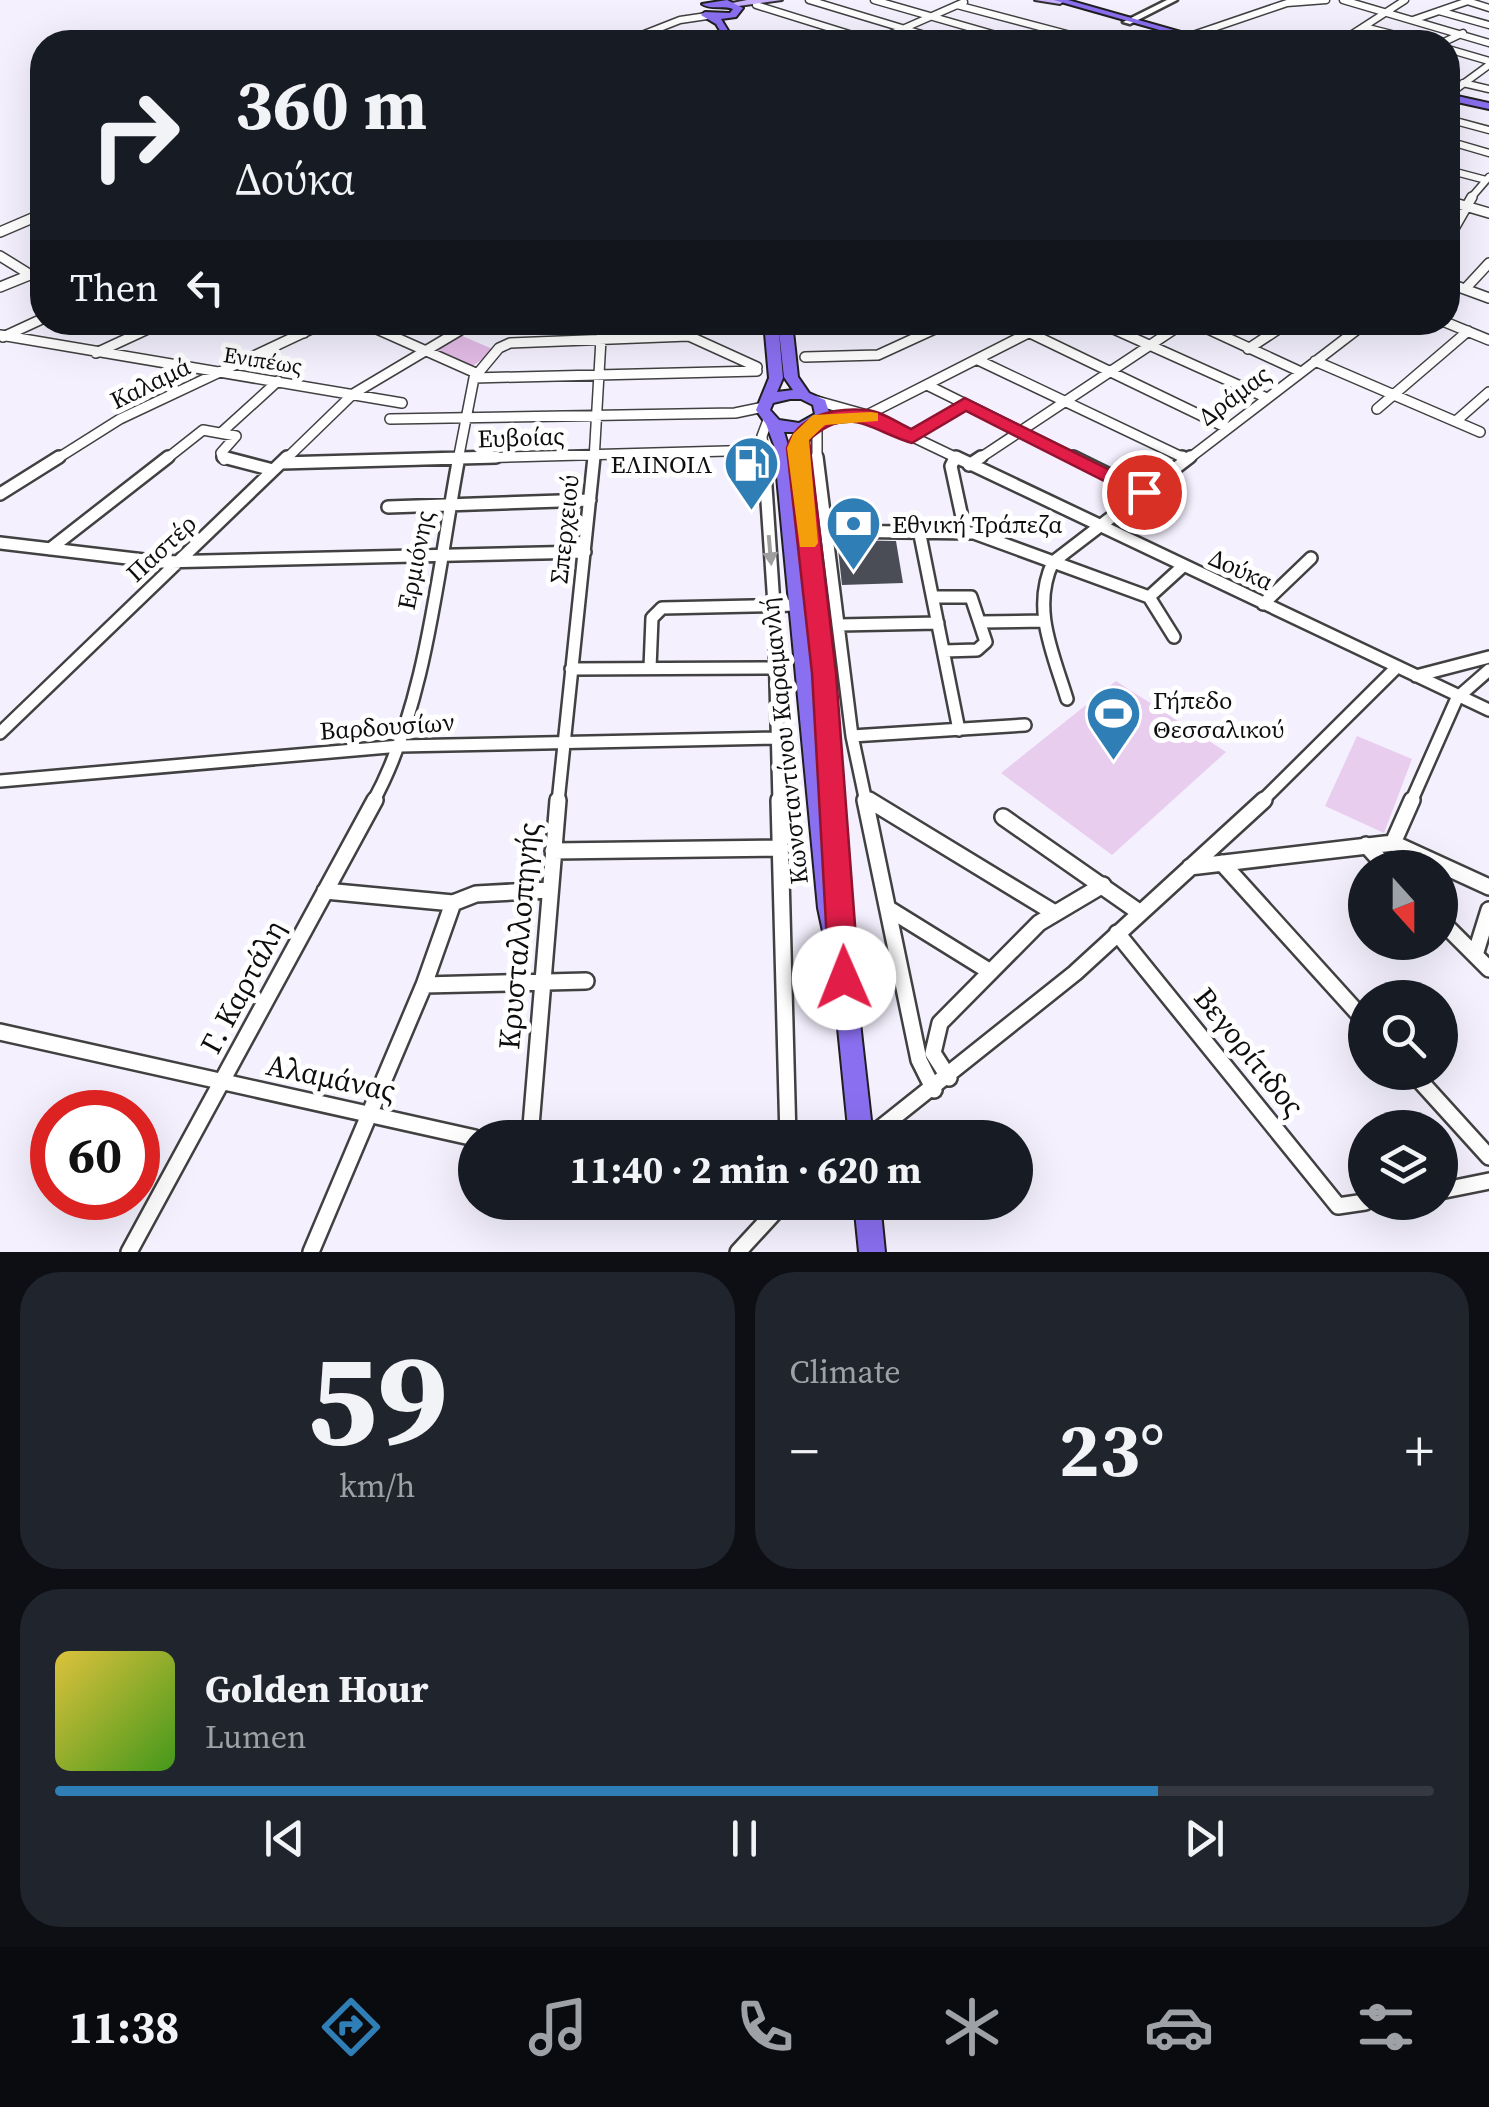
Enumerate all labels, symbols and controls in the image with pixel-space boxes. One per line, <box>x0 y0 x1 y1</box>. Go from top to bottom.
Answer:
text: 360 m <box>235 56 427 152</box>
icon: right <box>70 70 200 200</box>
text: Δούκα <box>235 147 355 209</box>
icon: left <box>178 260 233 315</box>
text: Then <box>70 262 158 314</box>
street label: Ενιπέως <box>221 339 305 381</box>
street label: Καλαμά <box>104 349 196 417</box>
street label: Δράμας <box>1191 357 1277 433</box>
street label: Ευβοίας <box>477 418 565 456</box>
fuel station icon: ΕΛΙΝΟΙΛ <box>721 434 781 513</box>
place label: ΕΛΙΝΟΙΛ <box>610 447 712 481</box>
pin <box>1102 450 1187 535</box>
icon: arrive <box>1117 465 1172 520</box>
street label: Σπερχειού <box>541 473 587 585</box>
bank icon: Εθνική Τράπεζα <box>823 494 883 573</box>
street label: Παστέρ <box>119 507 203 589</box>
street label: Ερμιόνης <box>389 507 441 613</box>
place label: Εθνική Τράπεζα <box>892 507 1063 541</box>
one-way arrow <box>763 535 779 567</box>
street label: Δούκα <box>1204 540 1279 598</box>
street label: Κωνσταντίνου Καραμανλή <box>752 596 816 886</box>
place label: Γήπεδο Θεσσαλικού <box>1153 683 1284 746</box>
sports icon: Γήπεδο Θεσσαλικού <box>1084 684 1144 763</box>
street label: Βαρδουσίων <box>318 704 456 748</box>
street label: Κρυσταλλοπηγής <box>488 821 549 1051</box>
north arrow <box>1348 850 1458 960</box>
map controls <box>1348 850 1458 1220</box>
street label: Γ. Καρτάλη <box>190 913 295 1061</box>
position arrow <box>792 926 896 1030</box>
street label: Βεγορίτιδος <box>1185 978 1314 1125</box>
button: search <box>1348 980 1458 1090</box>
street label: Αλαμάνας <box>263 1044 400 1111</box>
speed limit sign: 60 <box>30 1090 160 1220</box>
button: layers <box>1348 1110 1458 1220</box>
text: 11:40 · 2 min · 620 m <box>569 1144 922 1196</box>
text: 59 <box>307 1309 448 1488</box>
text: Climate <box>790 1350 901 1394</box>
text: 23° <box>1059 1398 1165 1501</box>
text: − <box>790 1413 819 1488</box>
text: + <box>1405 1413 1434 1488</box>
text: km/h <box>339 1464 415 1508</box>
text: Golden Hour <box>205 1663 428 1715</box>
text: Lumen <box>205 1715 307 1759</box>
icon: previous <box>257 1811 312 1866</box>
icon: pause <box>717 1811 772 1866</box>
icon: next <box>1177 1811 1232 1866</box>
icon: directions <box>316 1992 386 2062</box>
icon: music <box>523 1992 593 2062</box>
icon: phone <box>730 1992 800 2062</box>
icon: climate <box>937 1992 1007 2062</box>
icon: car <box>1144 1992 1214 2062</box>
icon: filters <box>1351 1992 1421 2062</box>
text: 11:38 <box>68 1996 179 2058</box>

